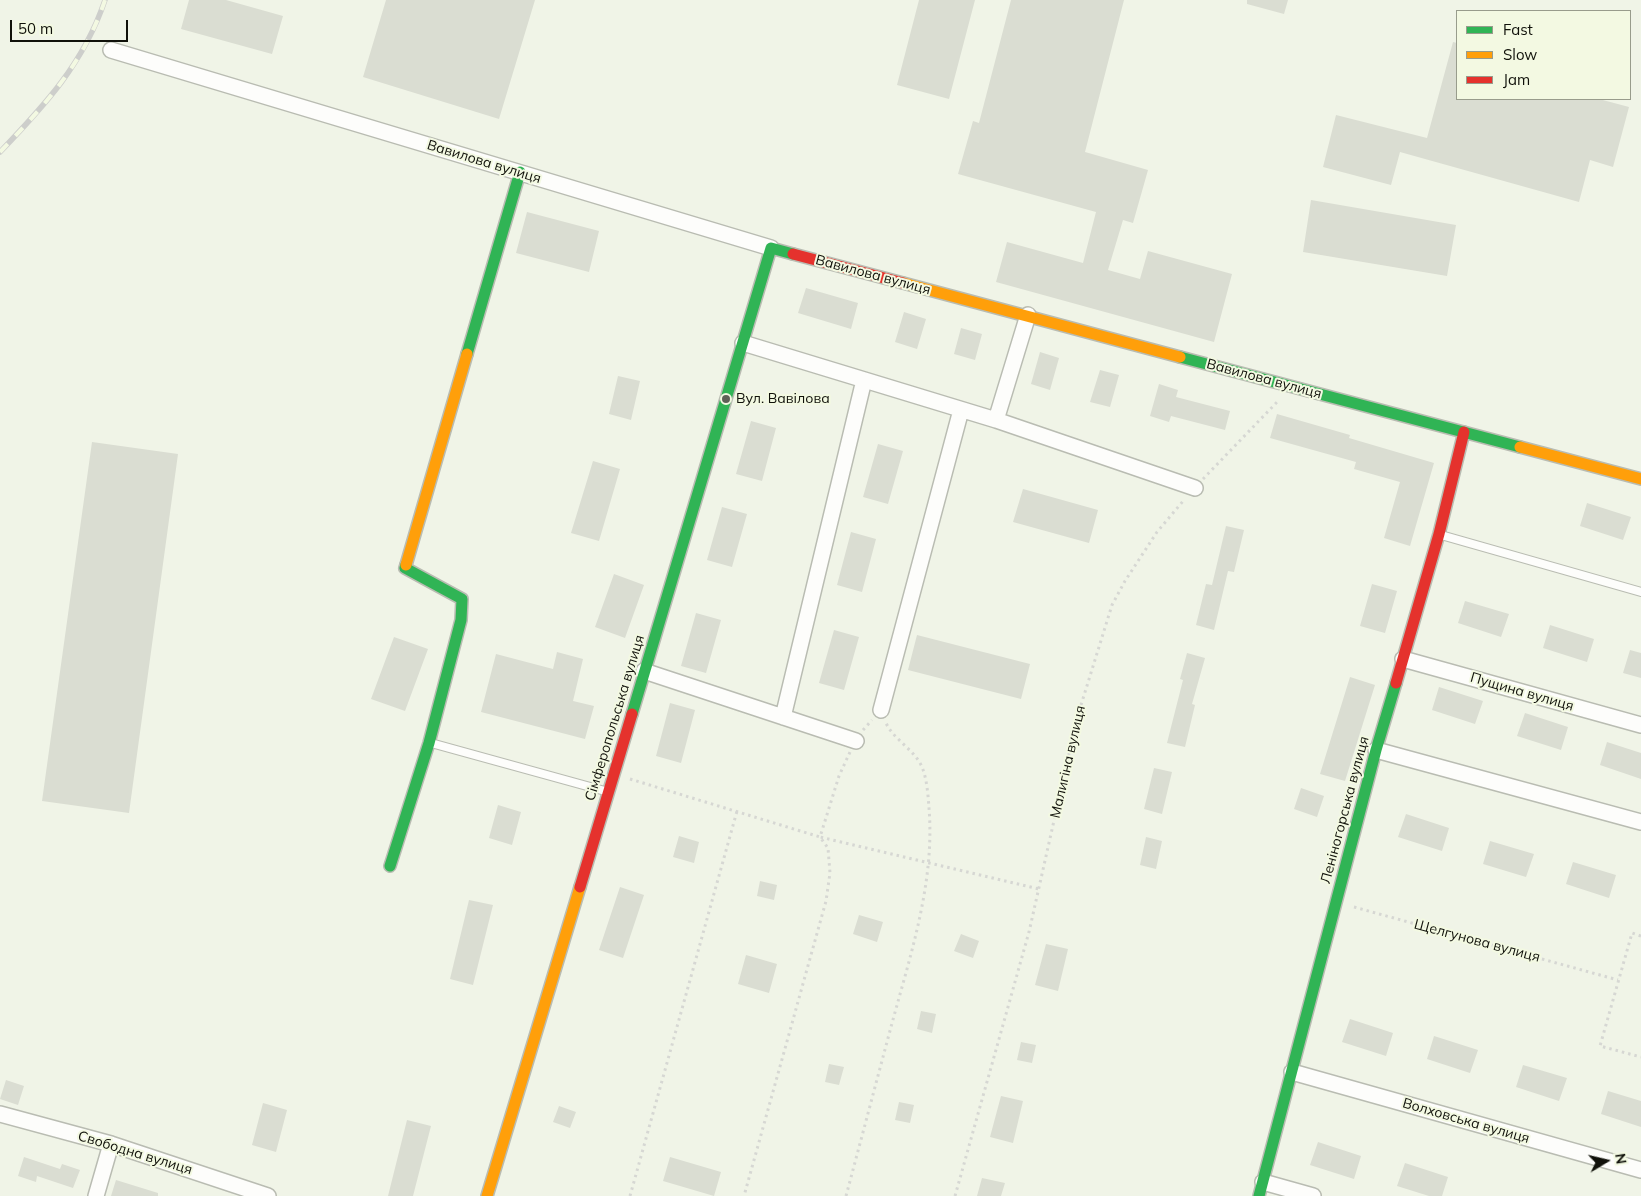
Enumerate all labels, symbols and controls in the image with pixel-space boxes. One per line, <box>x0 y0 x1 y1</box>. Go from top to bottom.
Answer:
scale bar <box>12 10 130 42</box>
legend <box>1456 10 1631 100</box>
text: 50 m <box>18 19 53 38</box>
text: Fast <box>1503 20 1533 39</box>
text: Slow <box>1503 45 1537 64</box>
text: Jam <box>1503 70 1530 89</box>
street label: Вавилова вулиця <box>425 137 543 187</box>
street label: Вавилова вулиця <box>814 252 932 298</box>
street label: Вавилова вулиця <box>1205 356 1323 402</box>
place label: Вул. Вавілова <box>736 391 830 407</box>
marker: Вул. Вавілова <box>720 393 732 405</box>
street label: Сімферопольська вулиця <box>582 633 648 803</box>
street label: Пущина вулиця <box>1468 669 1576 715</box>
street label: Малигіна вулиця <box>1047 704 1089 820</box>
street label: Леніногорська вулиця <box>1317 734 1373 886</box>
street label: Щелгунова вулиця <box>1412 916 1542 966</box>
street label: Волховська вулиця <box>1401 1095 1531 1147</box>
street label: Свободна вулиця <box>76 1128 194 1178</box>
north arrow <box>1581 1136 1631 1186</box>
text: N <box>1611 1152 1631 1165</box>

